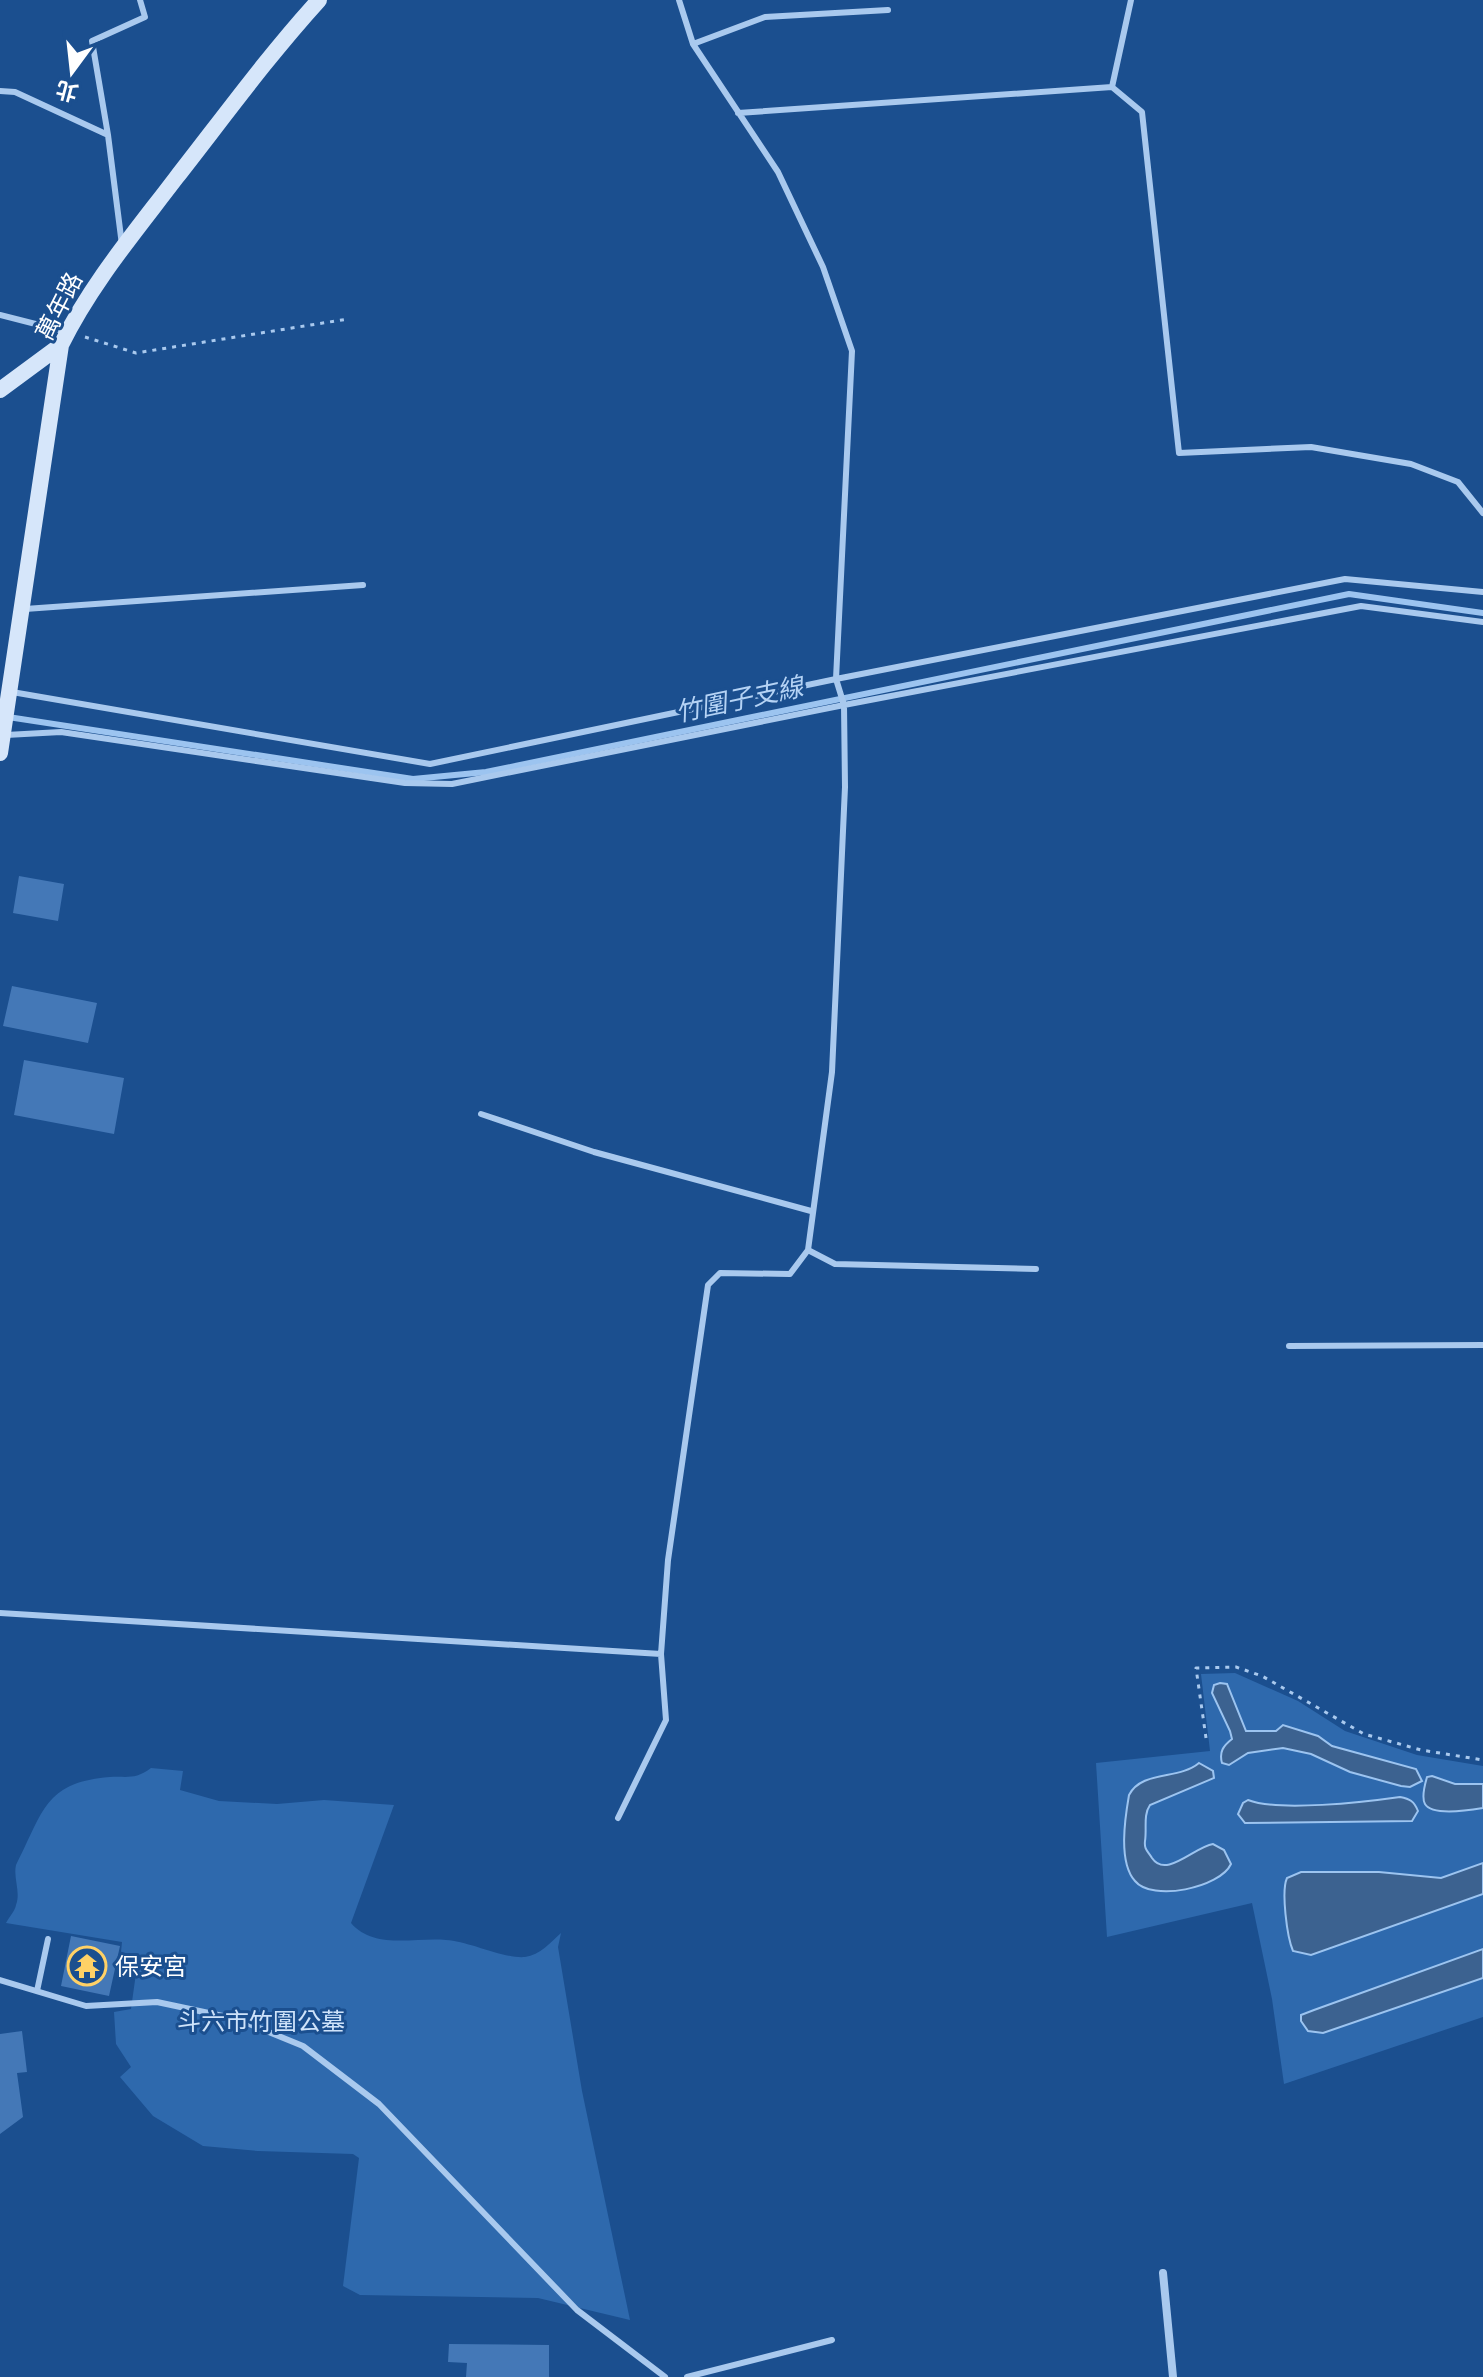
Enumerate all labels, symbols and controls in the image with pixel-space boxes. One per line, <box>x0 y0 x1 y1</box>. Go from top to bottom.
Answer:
north arrow <box>32 32 112 112</box>
text: 北 <box>53 75 81 108</box>
street label: 萬年路 <box>29 267 89 345</box>
water label: 竹圍子支線 <box>672 669 809 729</box>
temple icon: 保安宮 <box>66 1945 108 1987</box>
place label: 保安宮 <box>115 1951 187 1982</box>
park label: 斗六市竹圍公墓 <box>177 2006 345 2037</box>

